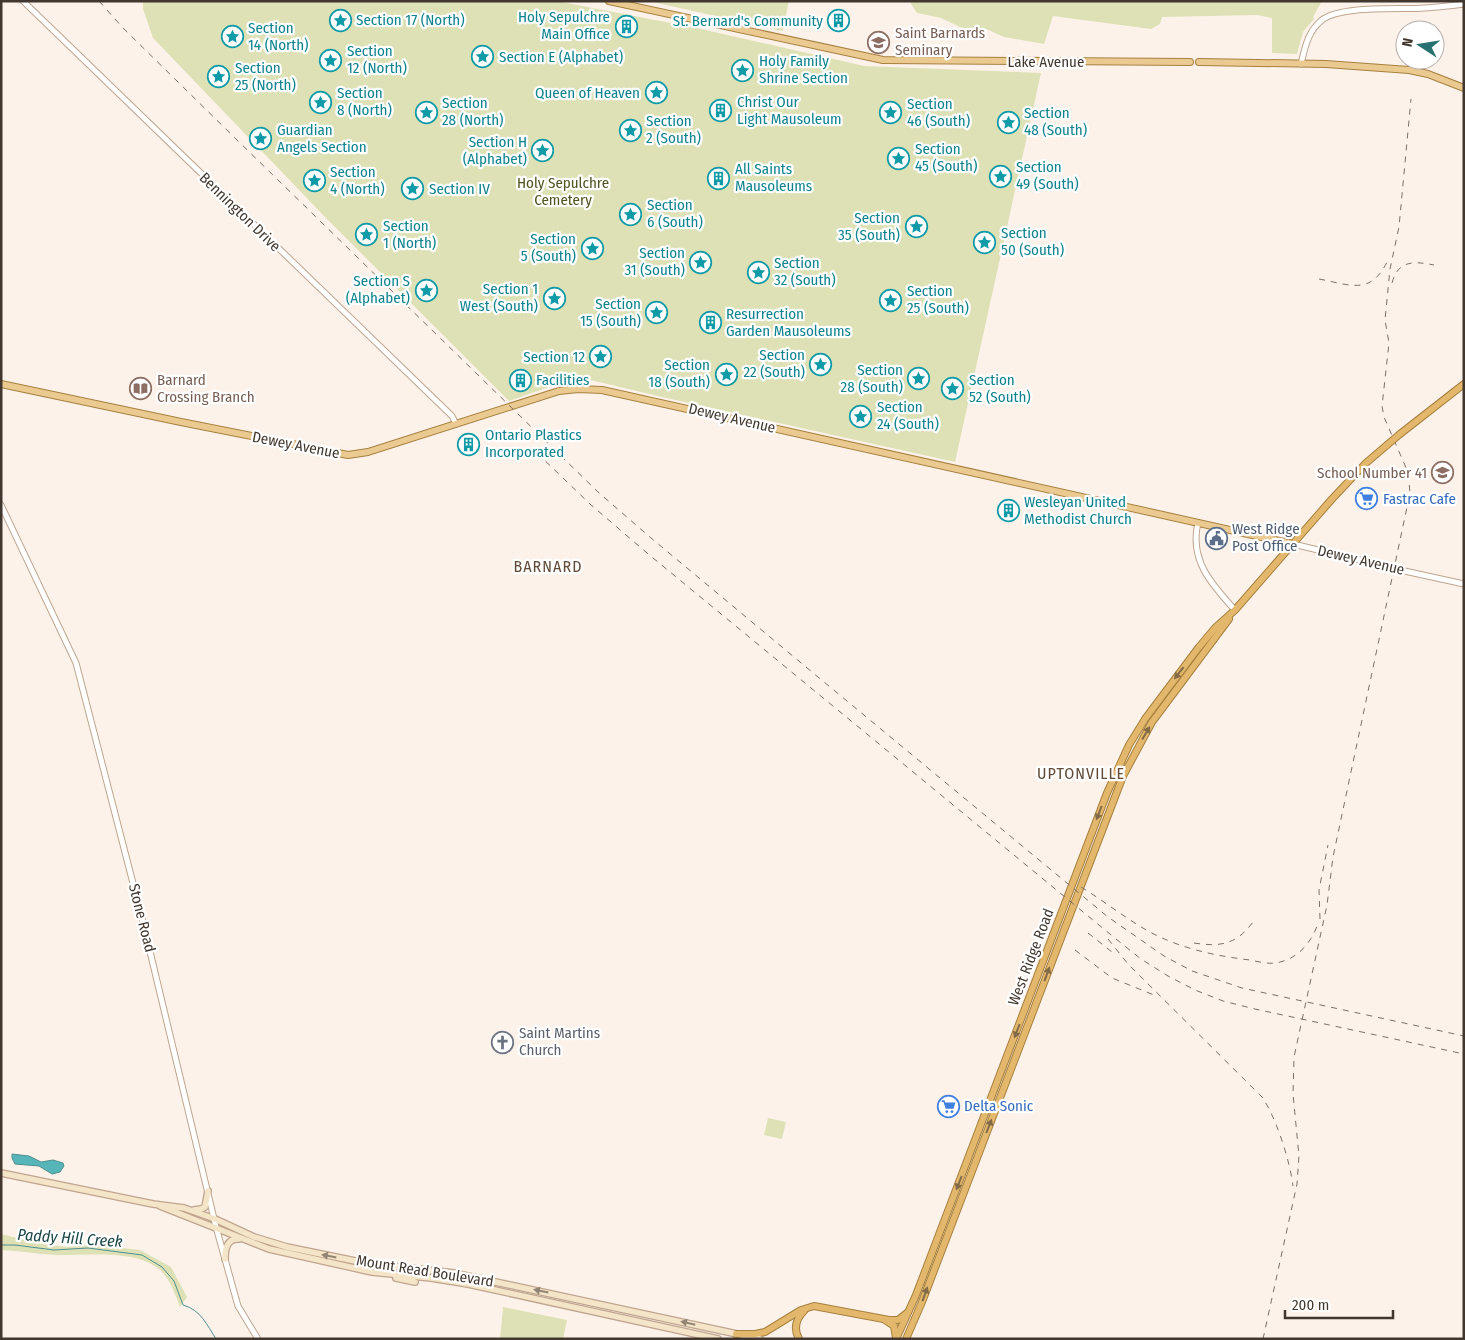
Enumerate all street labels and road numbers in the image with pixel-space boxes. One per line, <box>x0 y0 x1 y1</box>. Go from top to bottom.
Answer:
street label: Lake Avenue <box>1008 53 1084 71</box>
street label: Bennington Drive <box>196 169 284 255</box>
street label: Dewey Avenue <box>687 399 777 437</box>
street label: Dewey Avenue <box>251 428 341 462</box>
street label: Dewey Avenue <box>1316 541 1406 579</box>
street label: Stone Road <box>125 882 159 954</box>
street label: West Ridge Road <box>1004 906 1058 1008</box>
street label: Mount Read Boulevard <box>355 1251 495 1291</box>

